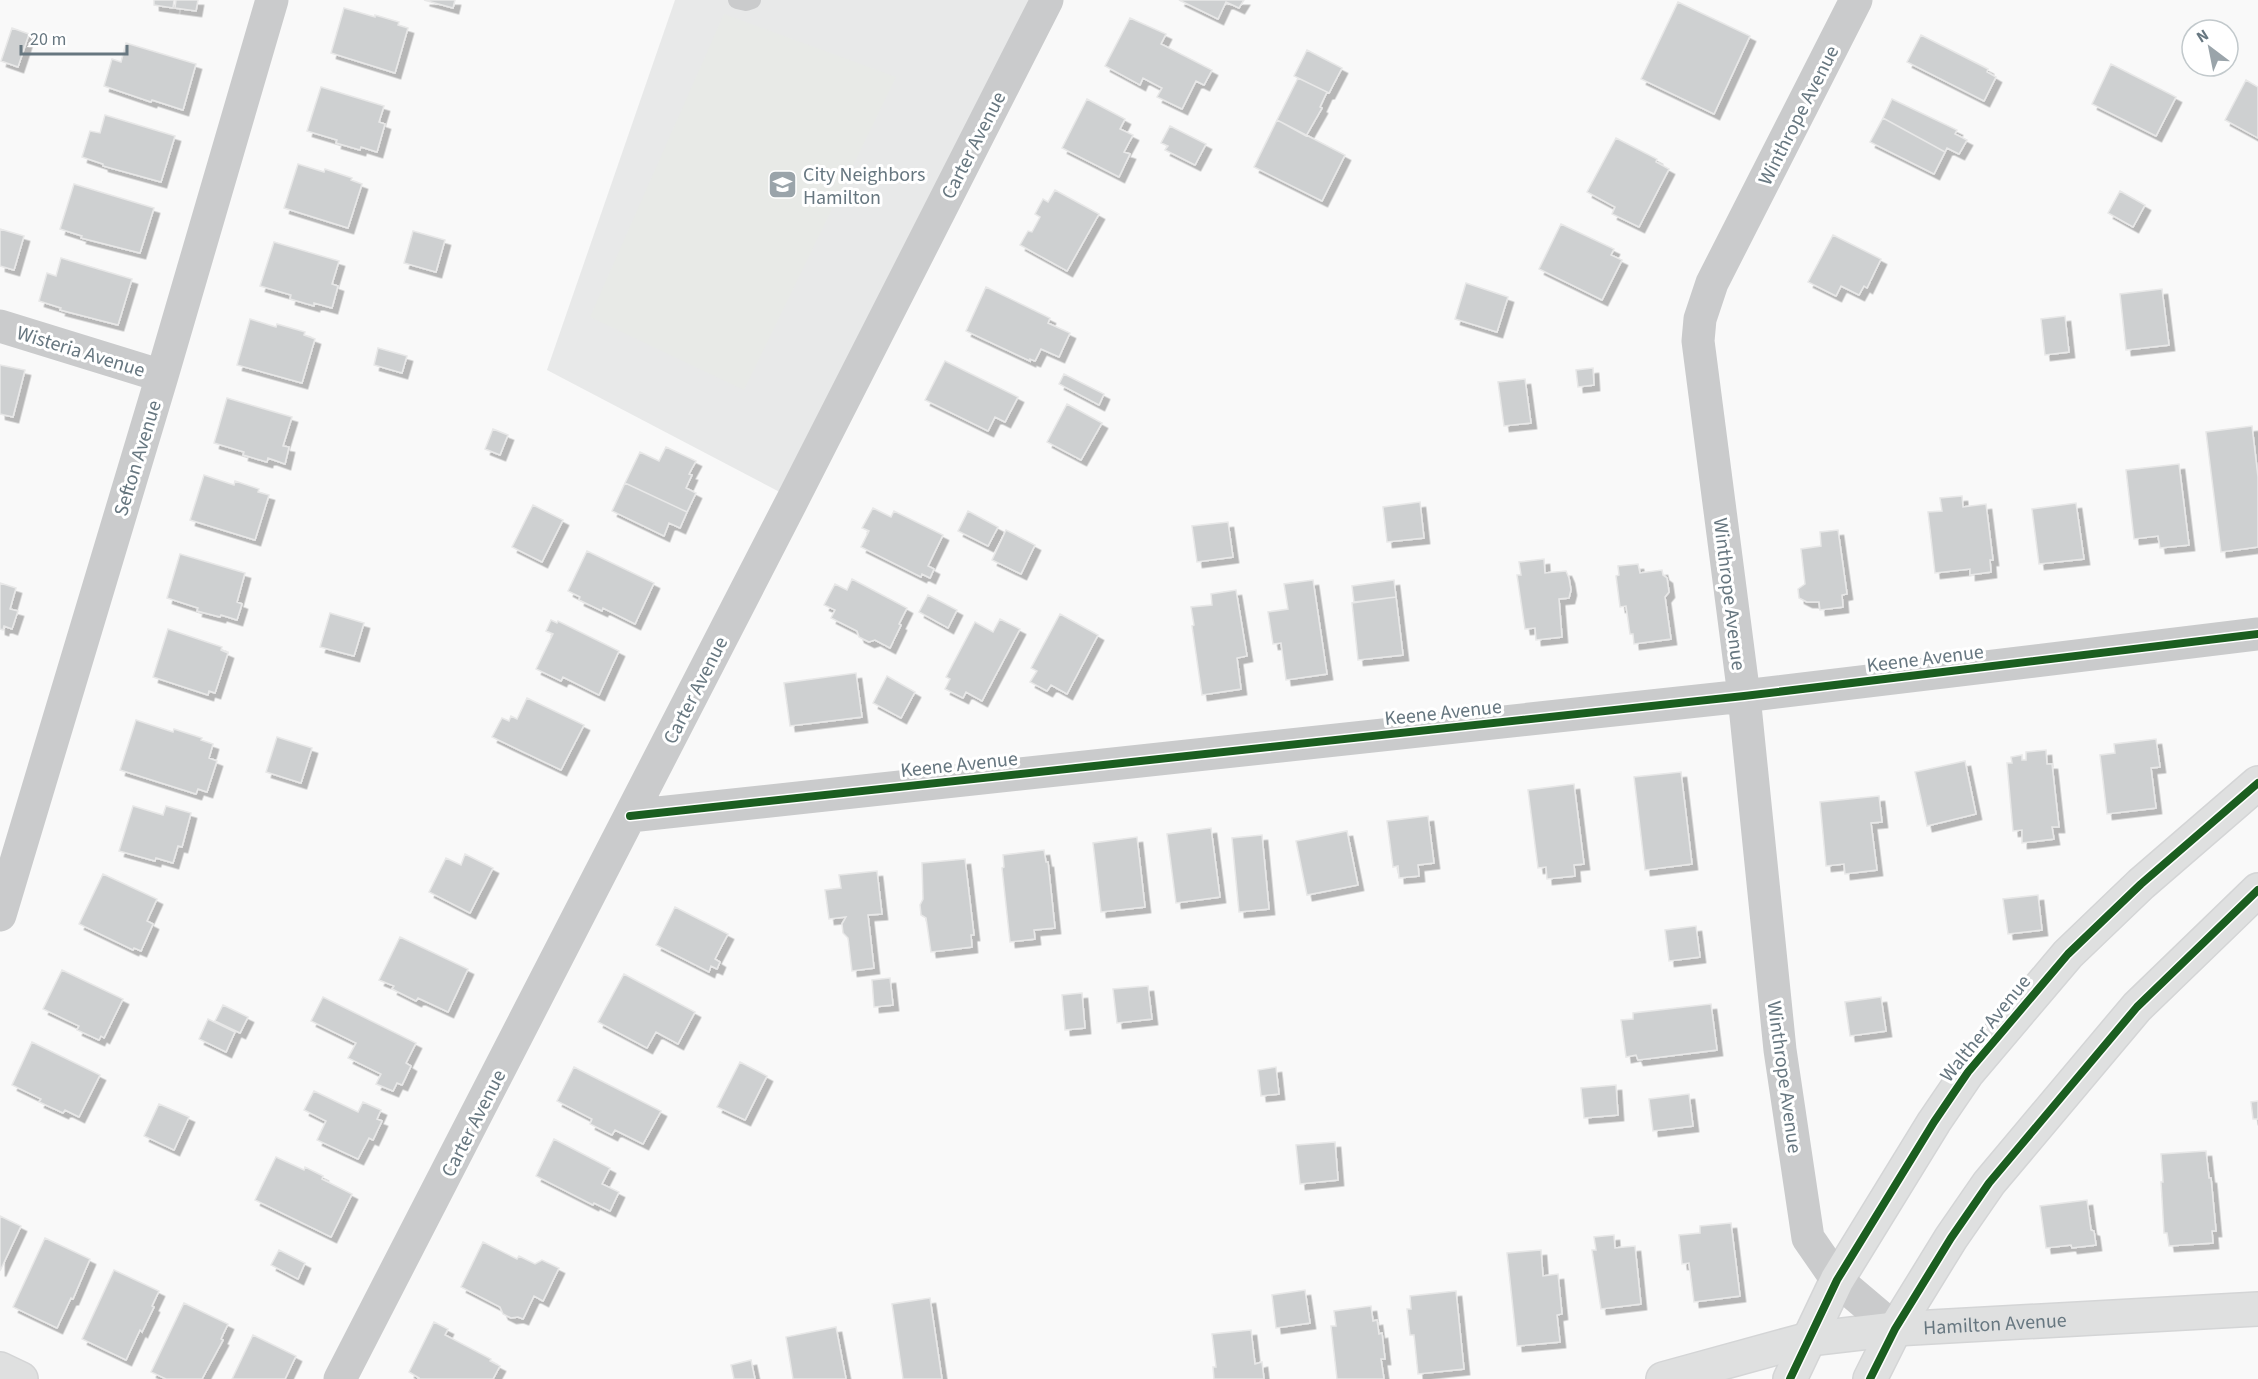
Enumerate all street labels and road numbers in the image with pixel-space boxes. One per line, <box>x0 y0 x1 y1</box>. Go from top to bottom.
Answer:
street label: Winthrope Avenue <box>1752 41 1846 190</box>
street label: Carter Avenue <box>935 87 1013 204</box>
street label: Wisteria Avenue <box>13 319 148 385</box>
street label: Sefton Avenue <box>107 397 169 520</box>
street label: Winthrope Avenue <box>1706 516 1752 672</box>
street label: Carter Avenue <box>657 632 735 749</box>
street label: Keene Avenue <box>1865 638 1985 680</box>
street label: Keene Avenue <box>1383 693 1503 733</box>
street label: Keene Avenue <box>899 745 1019 785</box>
street label: Walther Avenue <box>1934 969 2038 1088</box>
street label: Winthrope Avenue <box>1759 999 1809 1155</box>
street label: Carter Avenue <box>435 1065 513 1182</box>
street label: Hamilton Avenue <box>1922 1307 2068 1342</box>

